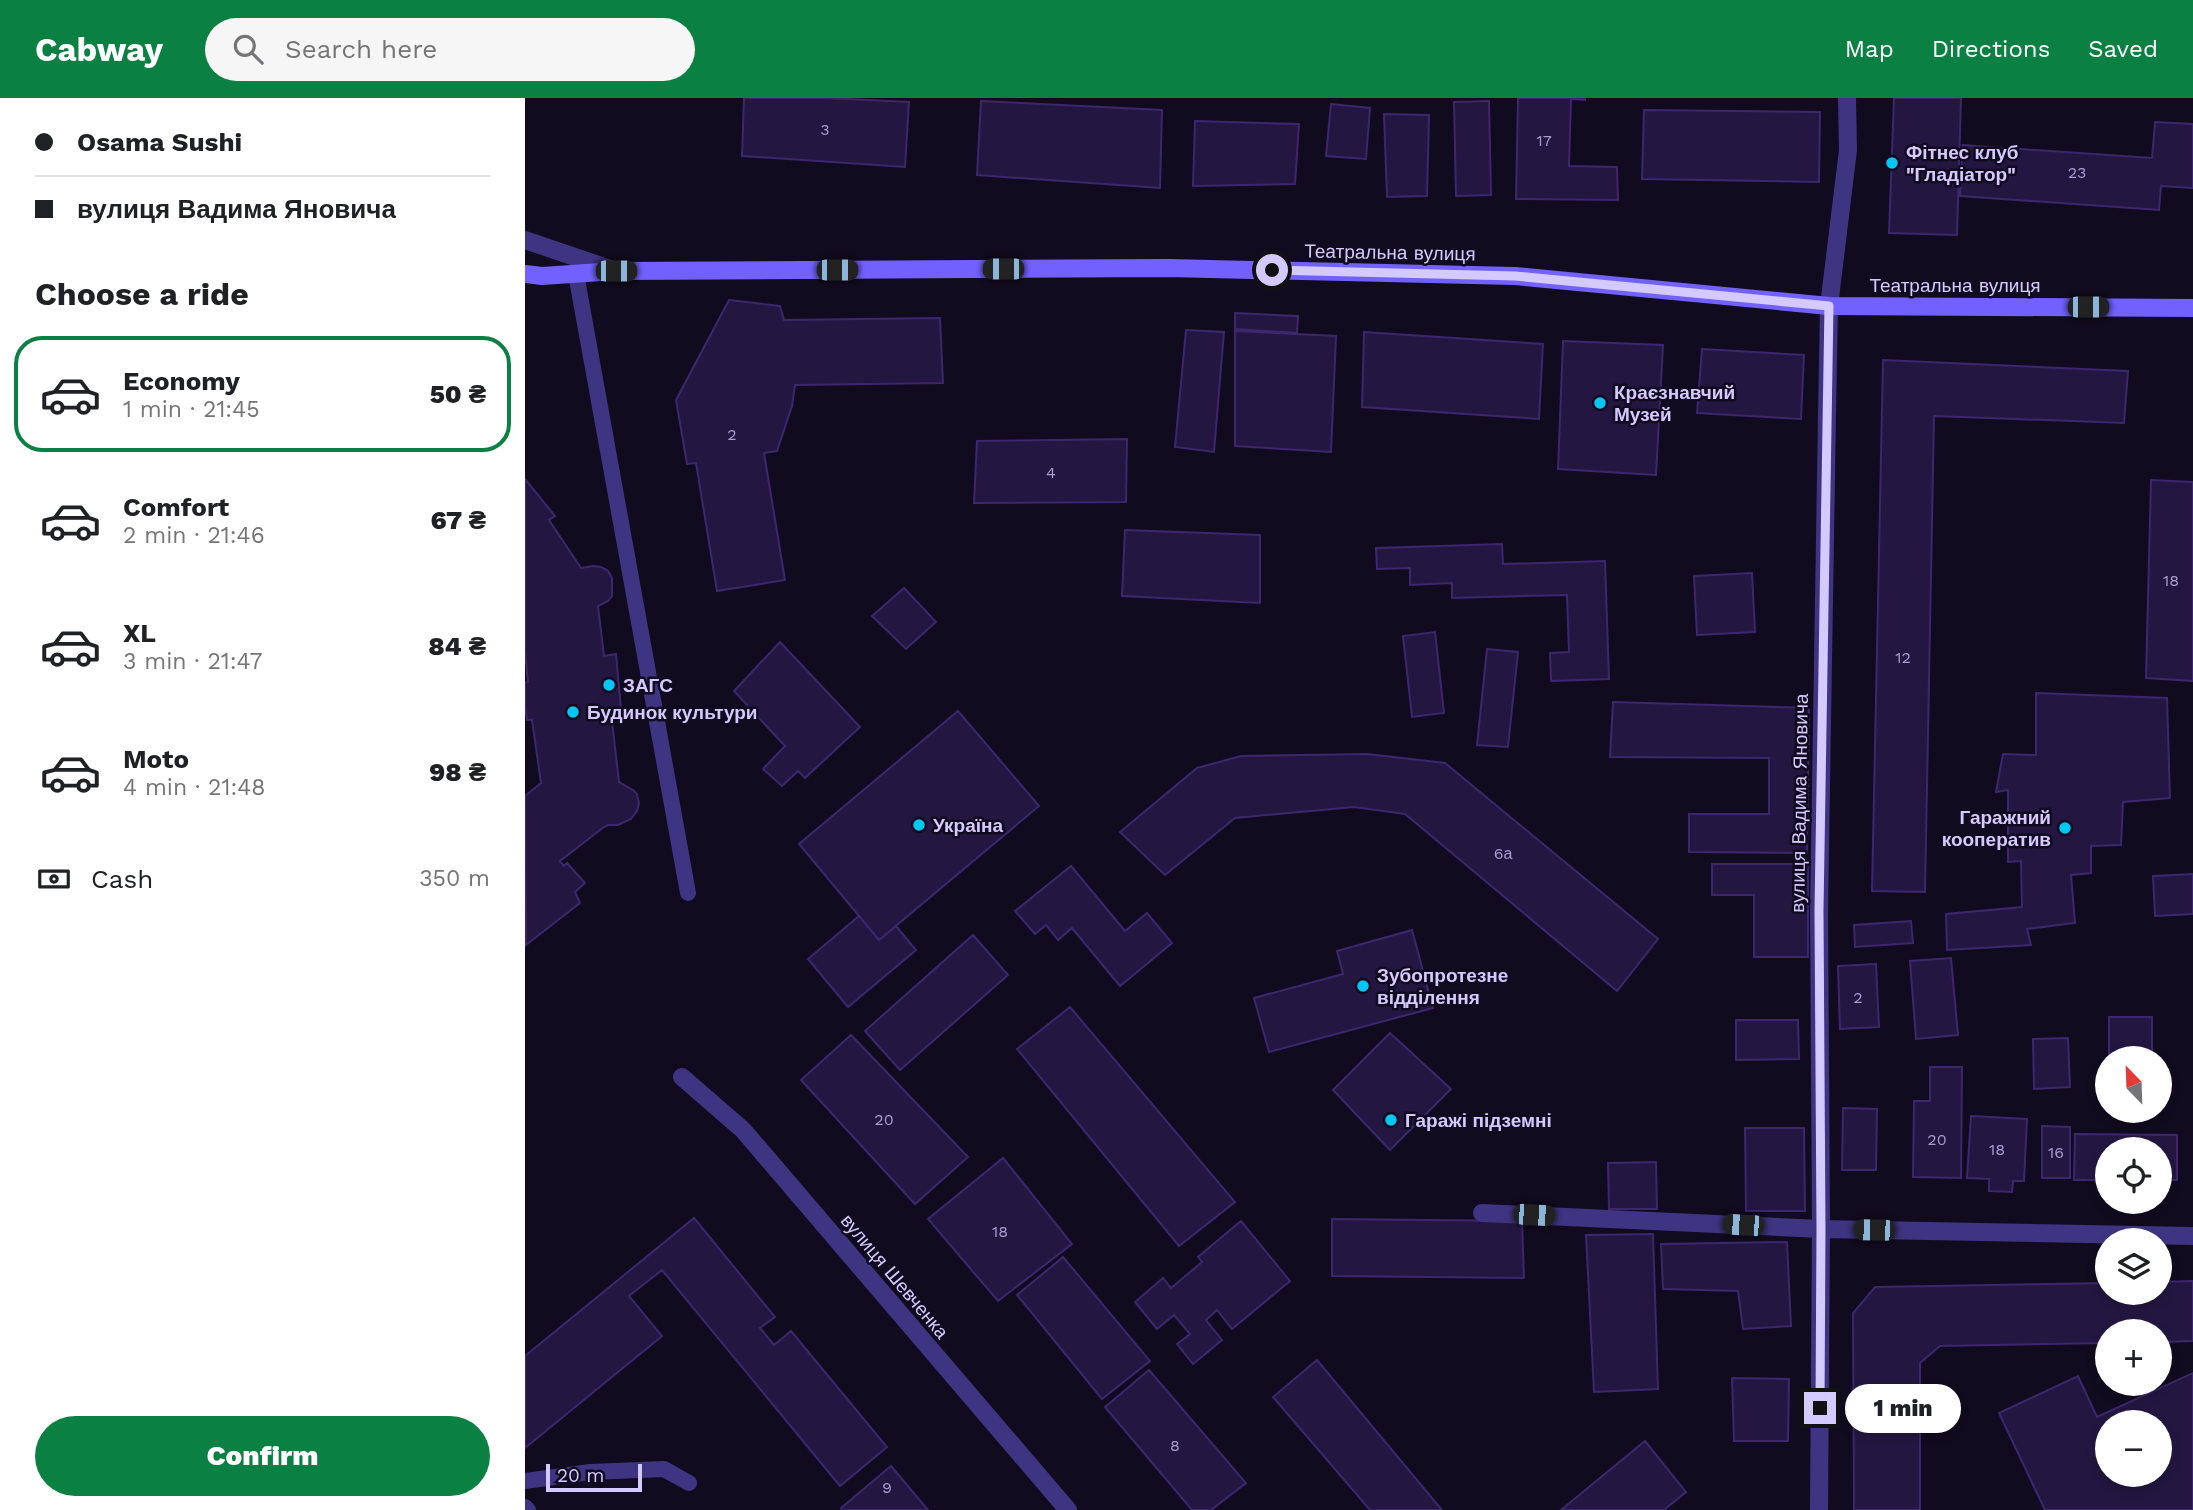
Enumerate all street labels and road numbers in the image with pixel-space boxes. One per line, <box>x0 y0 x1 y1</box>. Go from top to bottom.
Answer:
street label: Театральна вулиця <box>1304 240 1476 265</box>
street label: Театральна вулиця <box>1869 274 2041 297</box>
street label: вулиця Вадима Яновича <box>1786 693 1813 913</box>
street label: вулиця Шевченка <box>836 1209 954 1344</box>

